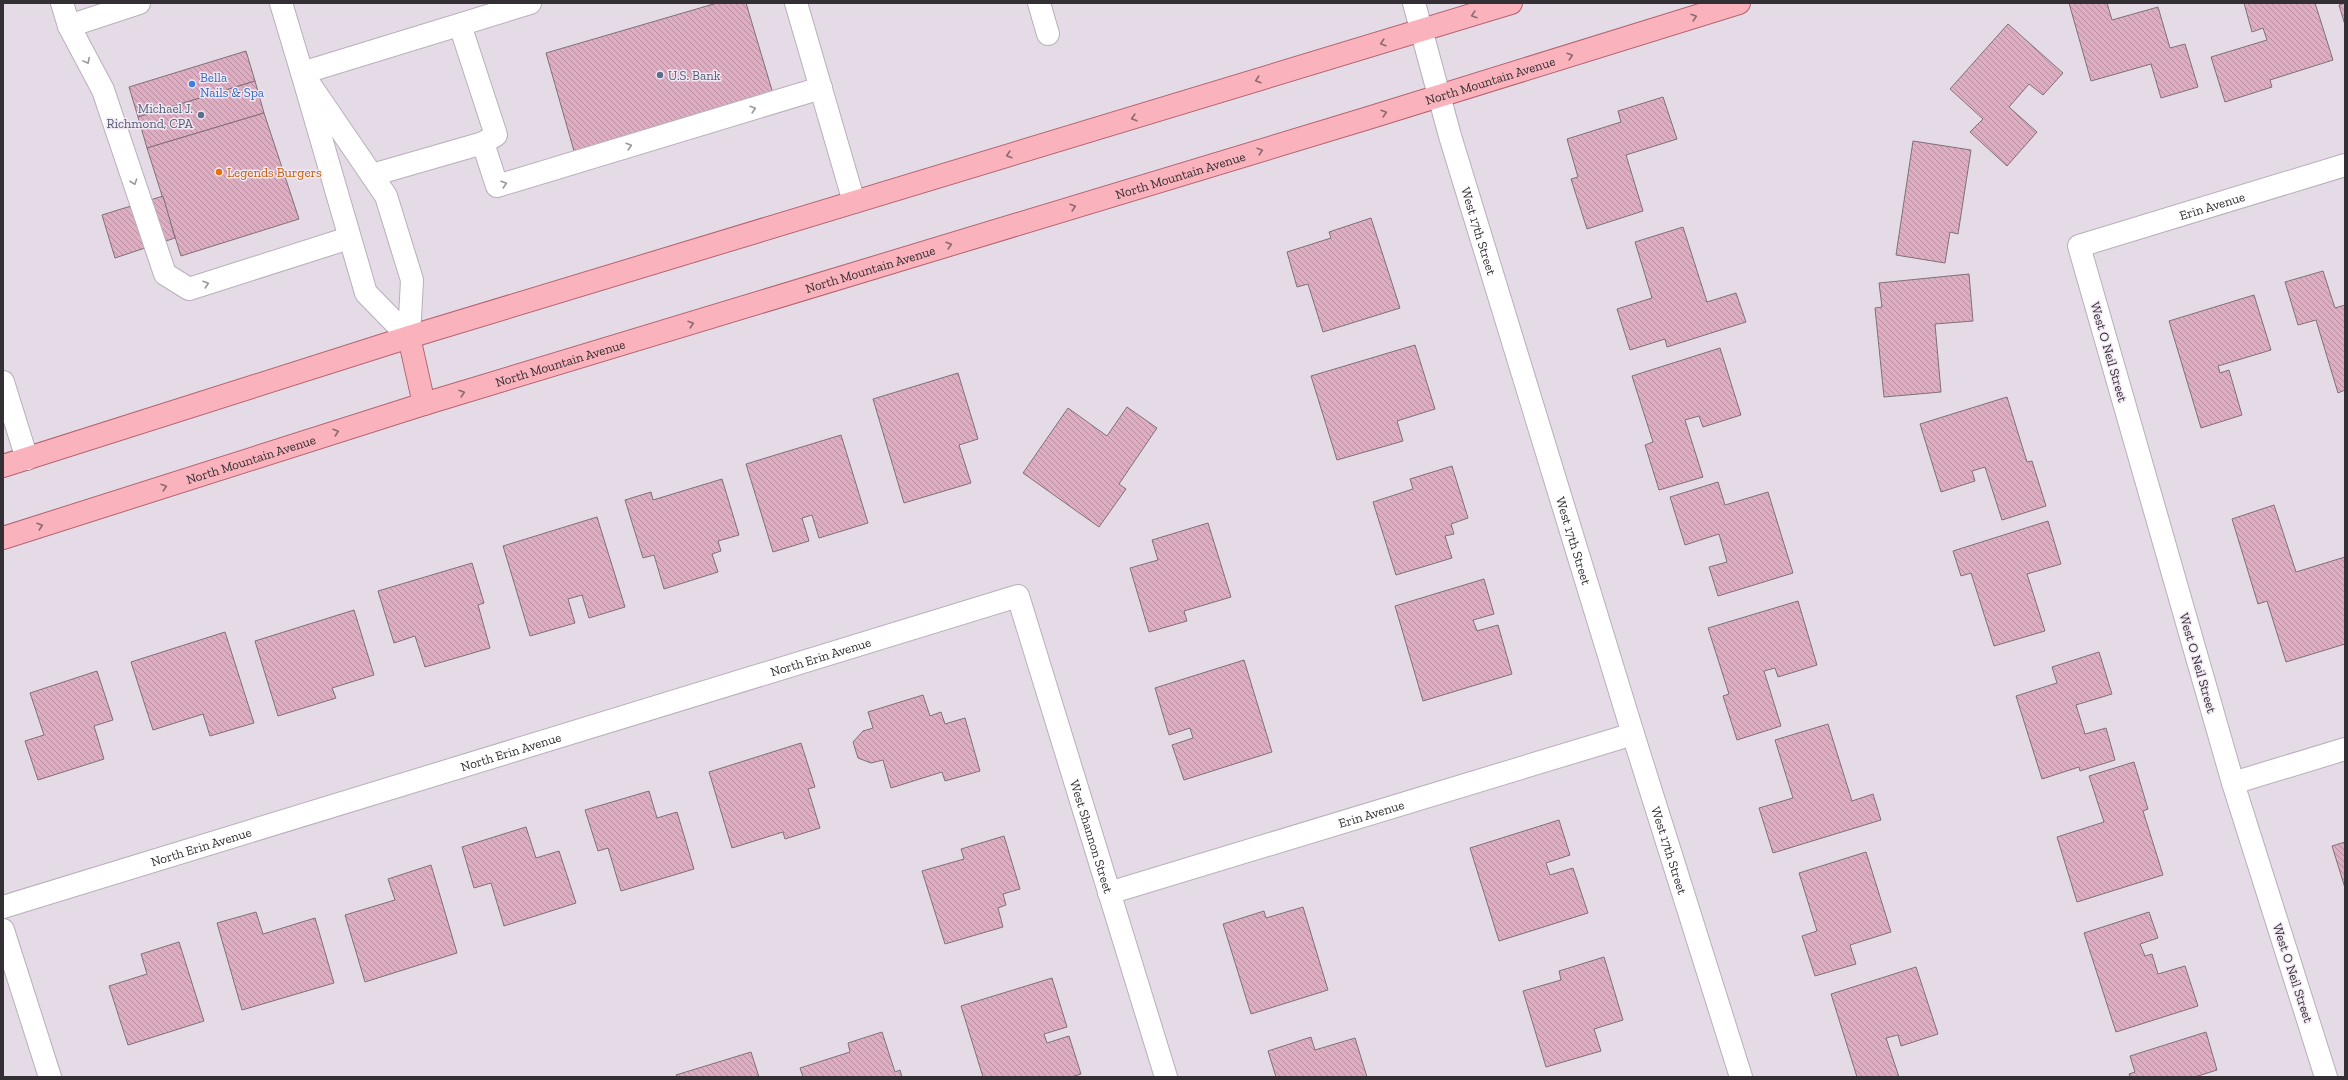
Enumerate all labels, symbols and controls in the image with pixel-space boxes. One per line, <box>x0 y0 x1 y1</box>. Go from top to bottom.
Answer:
one-way arrow <box>1471 10 1478 19</box>
one-way arrow <box>1691 13 1698 22</box>
one-way arrow <box>1379 38 1386 46</box>
one-way arrow <box>1566 52 1573 61</box>
street label: North Mountain Avenue <box>1423 53 1557 107</box>
one-way arrow <box>82 57 90 64</box>
place label: U.S. Bank <box>668 68 721 83</box>
place label: Bella Nails & Spa <box>200 70 265 100</box>
marker: U.S. Bank <box>655 70 665 80</box>
one-way arrow <box>1255 75 1262 84</box>
marker: Bella Nails & Spa <box>187 79 197 89</box>
place label: Michael J. Richmond, CPA <box>106 101 194 131</box>
one-way arrow <box>750 105 757 114</box>
one-way arrow <box>1381 109 1388 118</box>
marker: Michael J. Richmond, CPA <box>196 110 206 120</box>
one-way arrow <box>1131 113 1138 122</box>
one-way arrow <box>625 142 632 151</box>
one-way arrow <box>1256 147 1263 156</box>
street label: North Mountain Avenue <box>1113 148 1247 202</box>
one-way arrow <box>1006 150 1013 159</box>
place label: Legends Burgers <box>227 165 322 180</box>
marker: Legends Burgers <box>214 167 224 177</box>
one-way arrow <box>129 178 138 185</box>
one-way arrow <box>501 180 508 189</box>
street label: West 17th Street <box>1458 185 1500 277</box>
street label: Erin Avenue <box>2177 188 2247 223</box>
one-way arrow <box>1070 203 1077 212</box>
one-way arrow <box>945 241 952 250</box>
street label: North Mountain Avenue <box>803 242 937 296</box>
one-way arrow <box>203 280 210 289</box>
street label: West O Neil Street <box>2088 300 2130 404</box>
one-way arrow <box>687 320 694 329</box>
street label: North Mountain Avenue <box>493 336 627 390</box>
one-way arrow <box>458 389 465 398</box>
one-way arrow <box>333 428 340 437</box>
street label: North Mountain Avenue <box>184 432 317 487</box>
one-way arrow <box>160 483 167 491</box>
street label: West 17th Street <box>1553 495 1594 587</box>
one-way arrow <box>37 522 44 531</box>
street label: West O Neil Street <box>2177 611 2219 715</box>
street label: North Erin Avenue <box>768 634 873 679</box>
street label: North Erin Avenue <box>459 729 563 774</box>
street label: West Shannon Street <box>1067 778 1117 895</box>
street label: Erin Avenue <box>1336 796 1406 830</box>
street label: West 17th Street <box>1649 804 1691 896</box>
street label: North Erin Avenue <box>149 824 253 869</box>
street label: West O Neil Street <box>2270 922 2316 1025</box>

